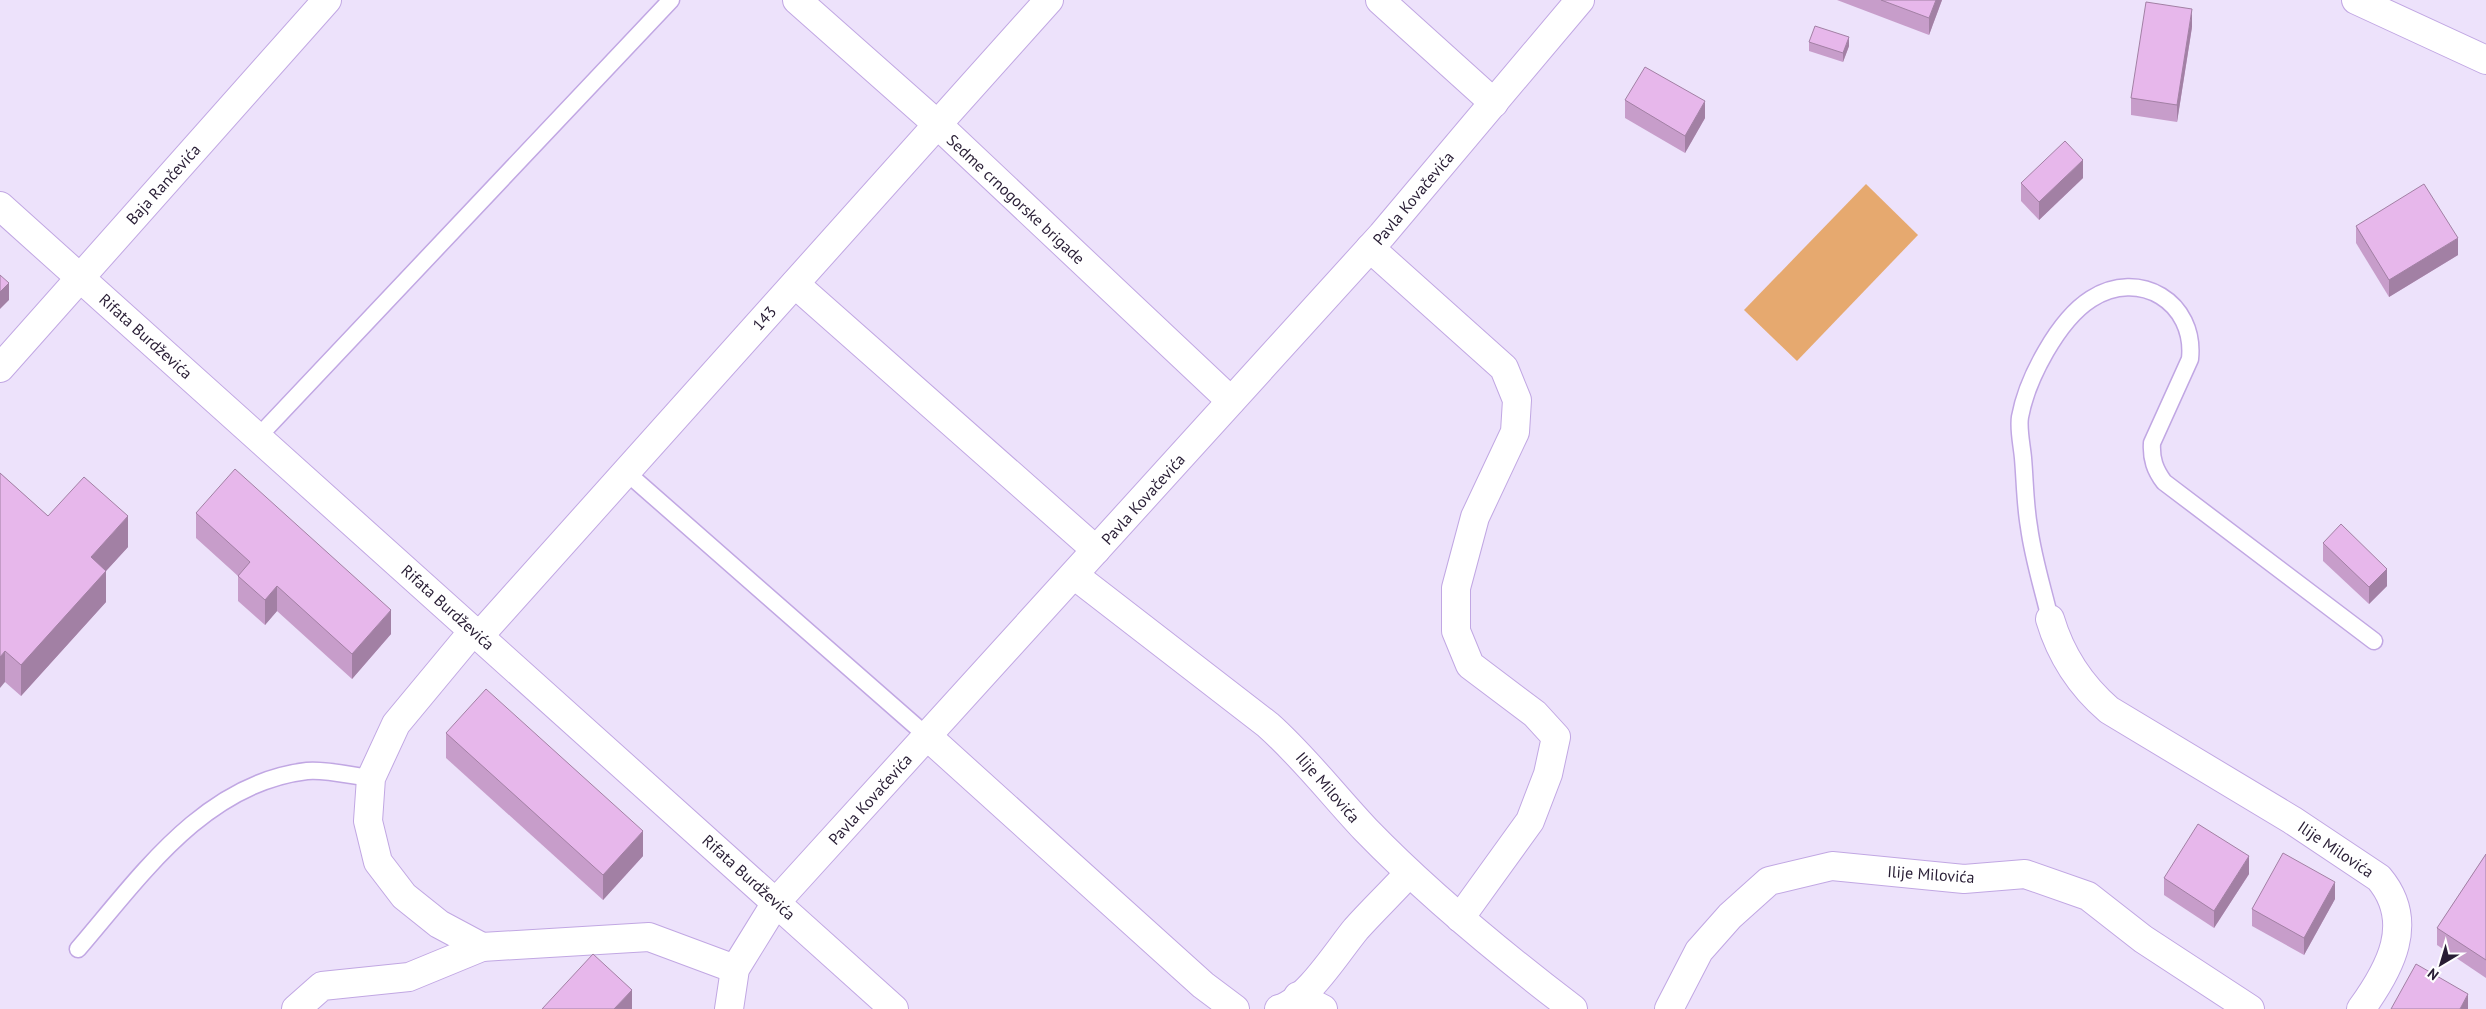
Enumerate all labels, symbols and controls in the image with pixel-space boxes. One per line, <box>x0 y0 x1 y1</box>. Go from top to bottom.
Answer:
street label: Sedme crnogorske brigade <box>943 130 1089 268</box>
street label: Baja Rančevića <box>122 140 204 228</box>
street label: Pavla Kovačevića <box>1368 147 1458 249</box>
street label: Rifata Burdževića <box>95 289 197 383</box>
street label: 143 <box>748 302 780 334</box>
street label: Pavla Kovačevića <box>1097 449 1189 549</box>
street label: Rifata Burdževića <box>397 560 499 654</box>
street label: Ilije Milovića <box>1292 747 1364 827</box>
street label: Pavla Kovačevića <box>824 749 916 849</box>
street label: Ilije Milovića <box>2294 816 2378 882</box>
street label: Rifata Burdževića <box>698 830 800 924</box>
street label: Ilije Milovića <box>1887 861 1975 887</box>
north arrow <box>2416 939 2466 989</box>
text: N <box>2424 964 2442 984</box>

